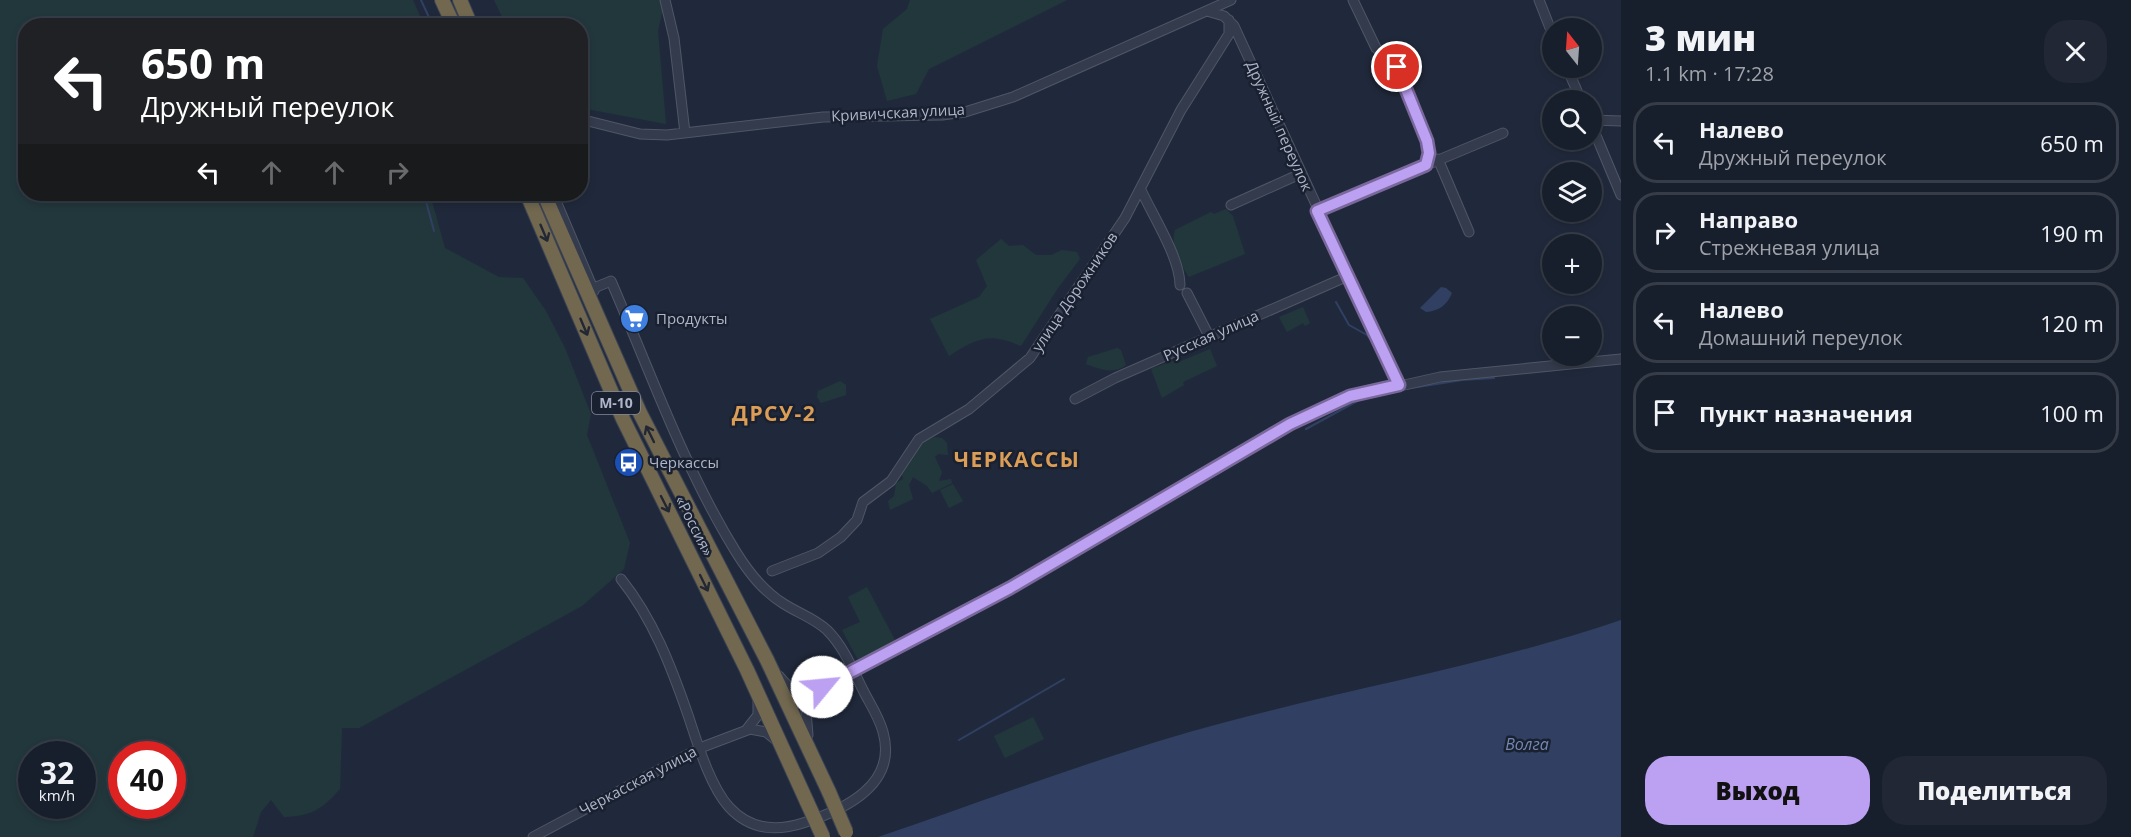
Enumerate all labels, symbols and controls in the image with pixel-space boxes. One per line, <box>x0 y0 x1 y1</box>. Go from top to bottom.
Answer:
text: 3 мин <box>1645 13 1756 62</box>
north arrow <box>1542 18 1602 78</box>
map controls <box>1542 18 1602 366</box>
button: close <box>2044 20 2107 83</box>
text: 650 m <box>141 34 265 91</box>
pin <box>1371 41 1422 92</box>
icon: left <box>42 42 120 120</box>
icon: arrive <box>1380 50 1413 83</box>
street label: Дружный переулок <box>1242 57 1318 194</box>
text: 1.1 km · 17:28 <box>1645 60 1774 87</box>
text: Дружный переулок <box>141 88 394 125</box>
button: search <box>1542 90 1602 150</box>
street label: Кривичская улица <box>831 99 965 125</box>
text: Налево <box>1699 114 1784 144</box>
icon: left <box>1648 126 1681 159</box>
text: 650 m <box>2040 128 2104 158</box>
text: Дружный переулок <box>1699 144 1887 171</box>
icon: left <box>192 156 225 189</box>
icon: ahead <box>255 156 288 189</box>
icon: ahead <box>318 156 351 189</box>
icon: right <box>381 156 414 189</box>
button: layers <box>1542 162 1602 222</box>
text: Направо <box>1699 204 1798 234</box>
icon: right <box>1648 216 1681 249</box>
text: 190 m <box>2040 218 2104 248</box>
one-way arrow <box>539 224 550 242</box>
street label: улица Дорожников <box>1027 228 1122 355</box>
button: + <box>1542 234 1602 294</box>
text: Стрежневая улица <box>1699 234 1880 261</box>
text: Налево <box>1699 294 1784 324</box>
supermarket icon: Продукты <box>619 303 651 335</box>
street label: Русская улица <box>1160 305 1262 365</box>
button: − <box>1542 306 1602 366</box>
icon: left <box>1648 306 1681 339</box>
place label: Продукты <box>656 308 728 328</box>
text: 120 m <box>2040 308 2104 338</box>
one-way arrow <box>579 317 590 335</box>
text: Домашний переулок <box>1699 324 1903 351</box>
road number: М-10 <box>592 392 640 414</box>
icon: arrive <box>1648 396 1681 429</box>
text: Пункт назначения <box>1699 398 1913 428</box>
text: 100 m <box>2040 398 2104 428</box>
district label: ДРСУ-2 <box>732 399 816 427</box>
one-way arrow <box>643 425 655 443</box>
district label: ЧЕРКАССЫ <box>954 445 1080 473</box>
bus stop icon: Черкассы <box>612 447 644 479</box>
place label: Черкассы <box>649 452 719 472</box>
street label: «Россия» <box>671 492 719 559</box>
one-way arrow <box>659 495 671 512</box>
one-way arrow <box>699 574 711 592</box>
position arrow <box>790 655 854 719</box>
water label: Волга <box>1505 733 1549 755</box>
speed limit sign: 40 <box>108 741 186 819</box>
street label: Черкасская улица <box>575 741 700 819</box>
text: 32 <box>40 752 74 793</box>
button: Выход <box>1645 756 1870 825</box>
button: Поделиться <box>1882 756 2107 825</box>
text: km/h <box>39 785 75 805</box>

